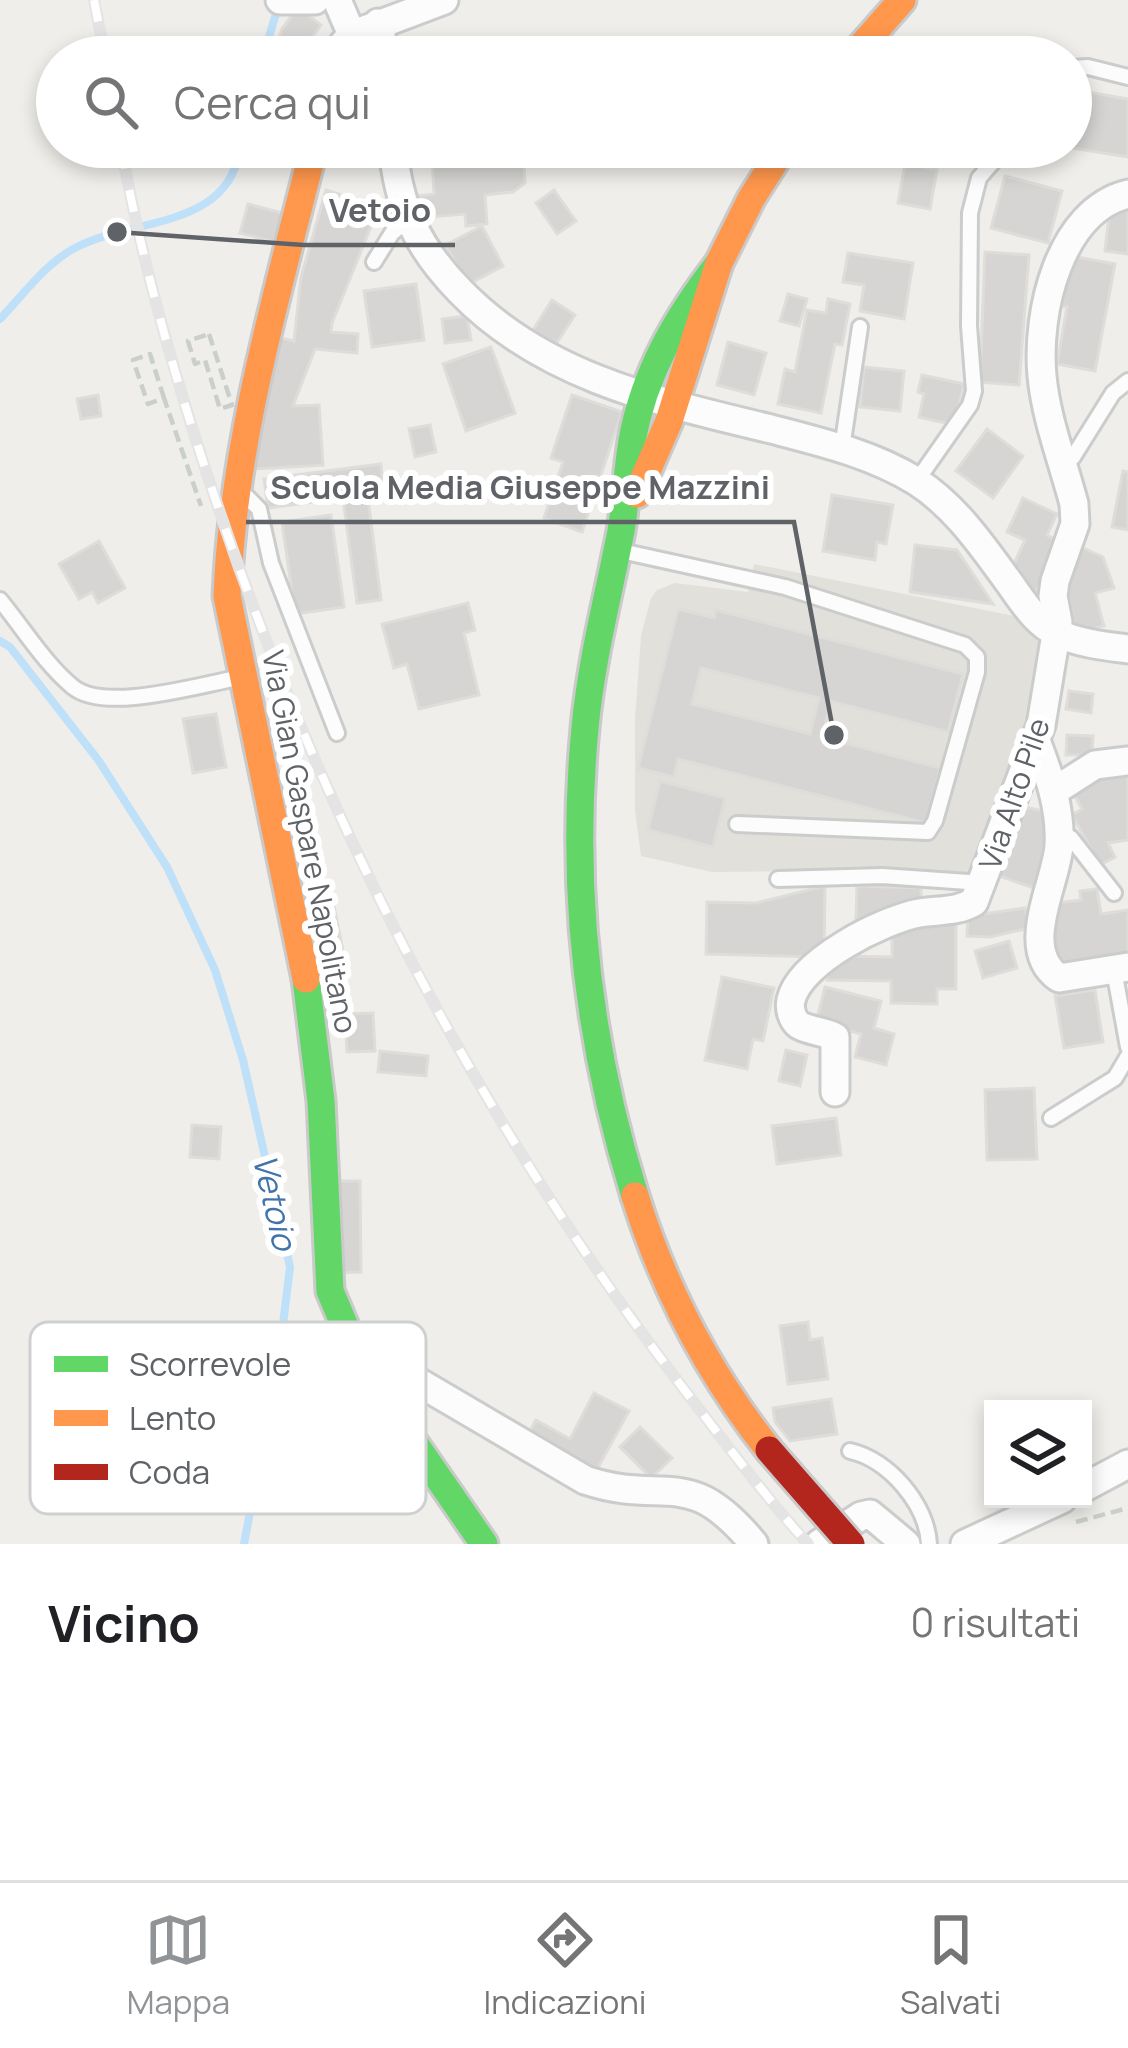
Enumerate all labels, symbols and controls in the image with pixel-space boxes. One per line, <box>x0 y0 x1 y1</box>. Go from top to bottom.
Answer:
search box <box>36 36 1092 168</box>
icon: search <box>78 69 144 135</box>
text: Cerca qui <box>174 71 371 133</box>
callout: Vetoio <box>304 176 455 245</box>
text: Vetoio <box>329 187 431 232</box>
callout: Scuola Media Giuseppe Mazzini <box>246 453 794 522</box>
text: Scuola Media Giuseppe Mazzini <box>270 464 770 509</box>
street label: Via Gian Gaspare Napolitano <box>253 647 368 1036</box>
street label: Via Alto Pile <box>968 712 1059 875</box>
water label: Vetoio <box>243 1150 309 1256</box>
legend <box>30 1322 426 1514</box>
text: Scorrevole <box>129 1341 291 1386</box>
text: Lento <box>129 1395 216 1440</box>
map controls <box>984 1400 1092 1508</box>
button: layers <box>984 1400 1092 1508</box>
text: Coda <box>129 1449 210 1494</box>
text: Vicino <box>48 1588 200 1657</box>
text: 0 risultati <box>910 1595 1080 1649</box>
tab: Mappa <box>127 1907 230 2024</box>
tab: Indicazioni <box>484 1907 647 2024</box>
tab: Salvati <box>900 1907 1001 2024</box>

